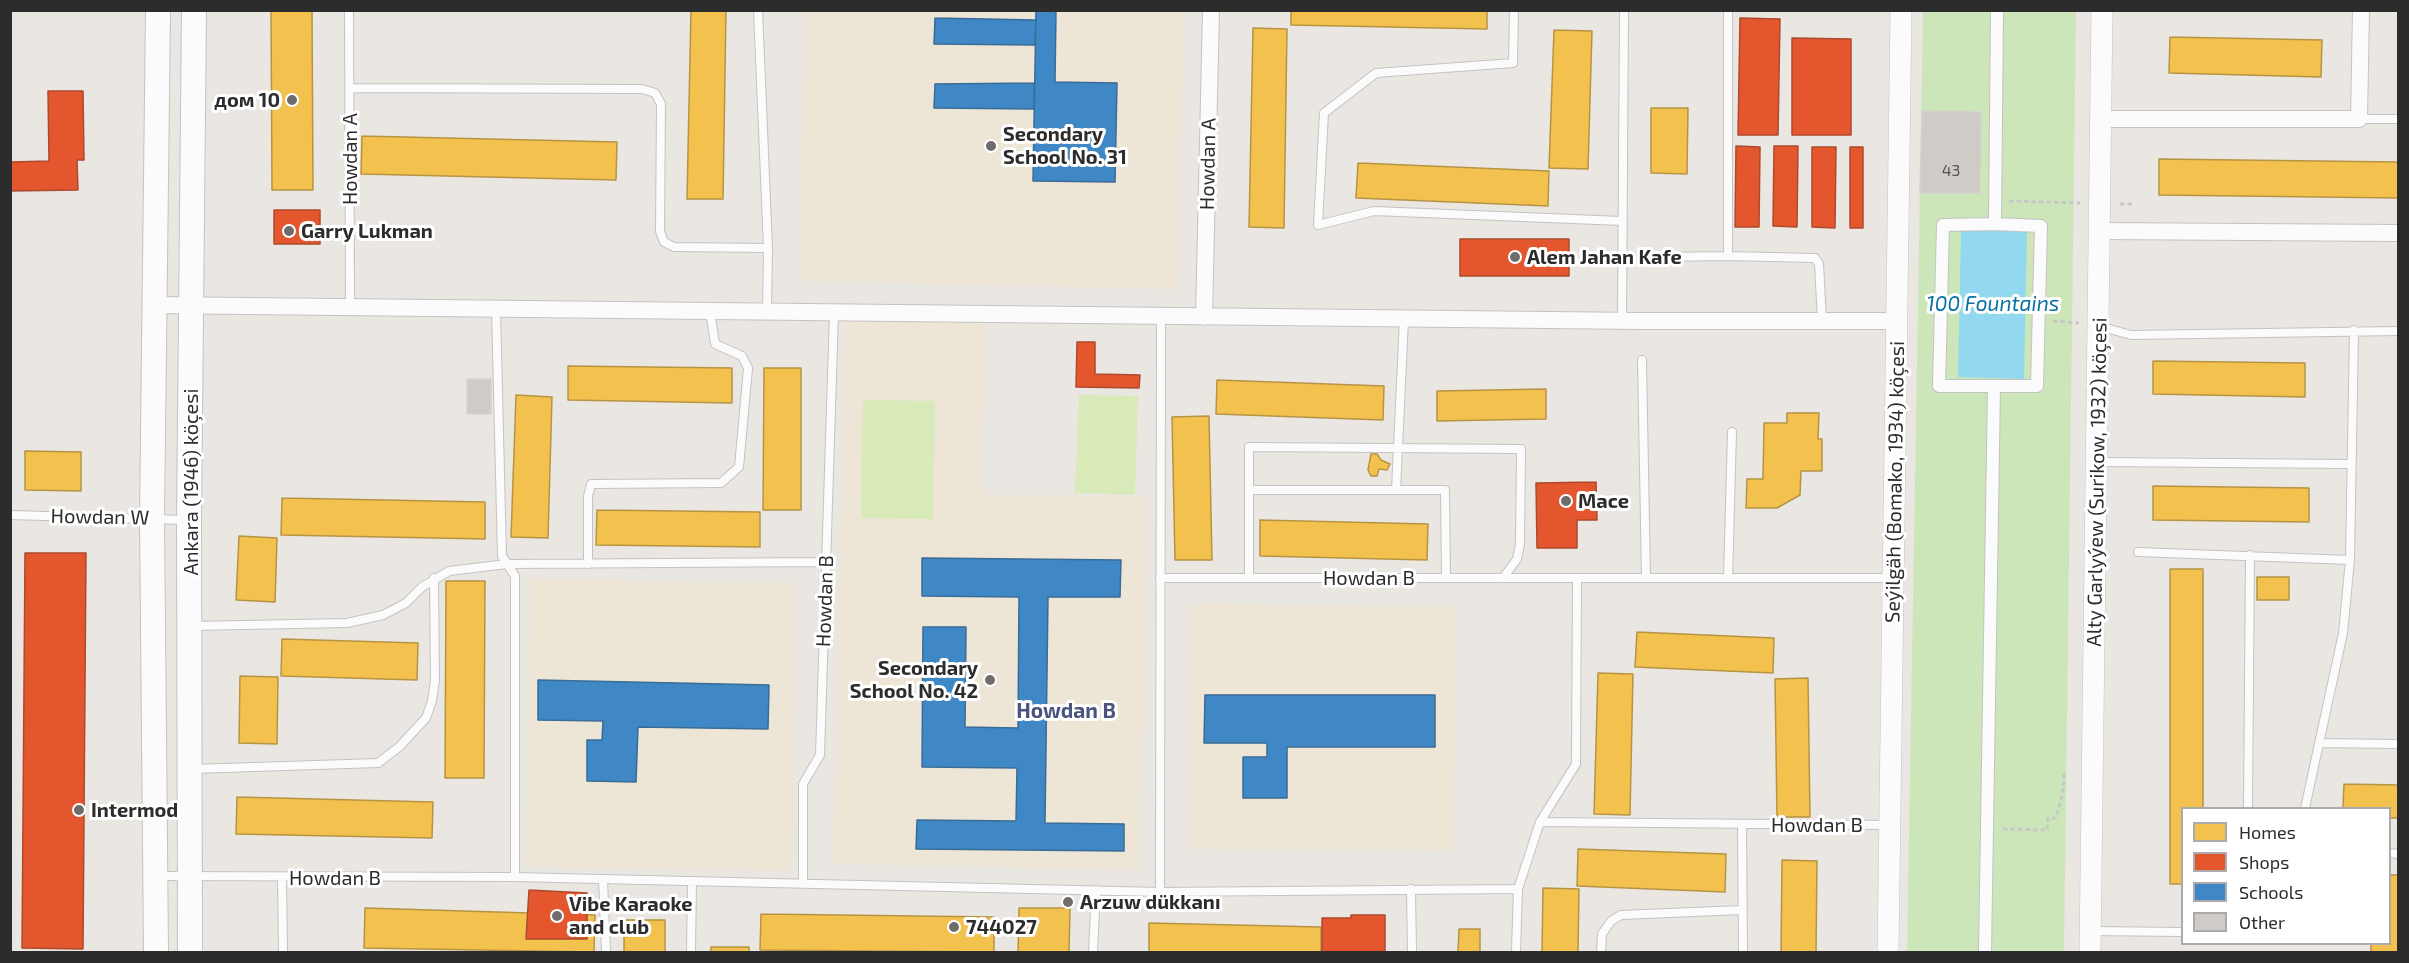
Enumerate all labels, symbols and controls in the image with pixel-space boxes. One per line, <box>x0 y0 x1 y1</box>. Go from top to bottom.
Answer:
place label: дом 10 <box>214 88 280 112</box>
marker: дом 10 <box>285 93 299 107</box>
street label: Howdan A <box>338 113 362 205</box>
street label: Howdan A <box>1195 118 1221 210</box>
place label: Secondary School No. 31 <box>1003 122 1127 169</box>
marker: Secondary School No. 31 <box>984 139 998 153</box>
house number: 43 <box>1942 161 1960 181</box>
place label: Garry Lukman <box>301 219 433 243</box>
marker: Garry Lukman <box>282 224 296 238</box>
place label: Alem Jahan Kafe <box>1527 245 1682 269</box>
marker: Alem Jahan Kafe <box>1508 250 1522 264</box>
water label: 100 Fountains <box>1927 291 2059 317</box>
street label: Alty Garlyýew (Surikow, 1932) köçesi <box>2082 317 2112 647</box>
street label: Seýilgäh (Bomako, 1934) köçesi <box>1881 341 1909 623</box>
street label: Ankara (1946) köçesi <box>179 389 203 575</box>
place label: Mace <box>1578 489 1629 513</box>
marker: Mace <box>1559 494 1573 508</box>
street label: Howdan W <box>51 504 149 530</box>
street label: Howdan B <box>811 555 839 647</box>
street label: Howdan B <box>1323 566 1415 590</box>
place label: Secondary School No. 42 <box>850 656 978 703</box>
marker: Secondary School No. 42 <box>983 673 997 687</box>
district label: Howdan B <box>1016 698 1116 724</box>
place label: Intermod <box>91 798 178 822</box>
marker: Intermod <box>72 803 86 817</box>
legend <box>2181 807 2391 945</box>
street label: Howdan B <box>1771 813 1863 837</box>
text: Homes <box>2239 821 2296 843</box>
text: Shops <box>2239 851 2289 873</box>
street label: Howdan B <box>289 866 381 890</box>
text: Schools <box>2239 881 2303 903</box>
place label: Arzuw dükkanı <box>1080 890 1220 914</box>
place label: Vibe Karaoke and club <box>569 892 693 939</box>
marker: Arzuw dükkanı <box>1061 895 1075 909</box>
marker: Vibe Karaoke and club <box>550 909 564 923</box>
text: Other <box>2239 911 2285 933</box>
place label: 744027 <box>966 915 1037 939</box>
marker: 744027 <box>947 920 961 934</box>

